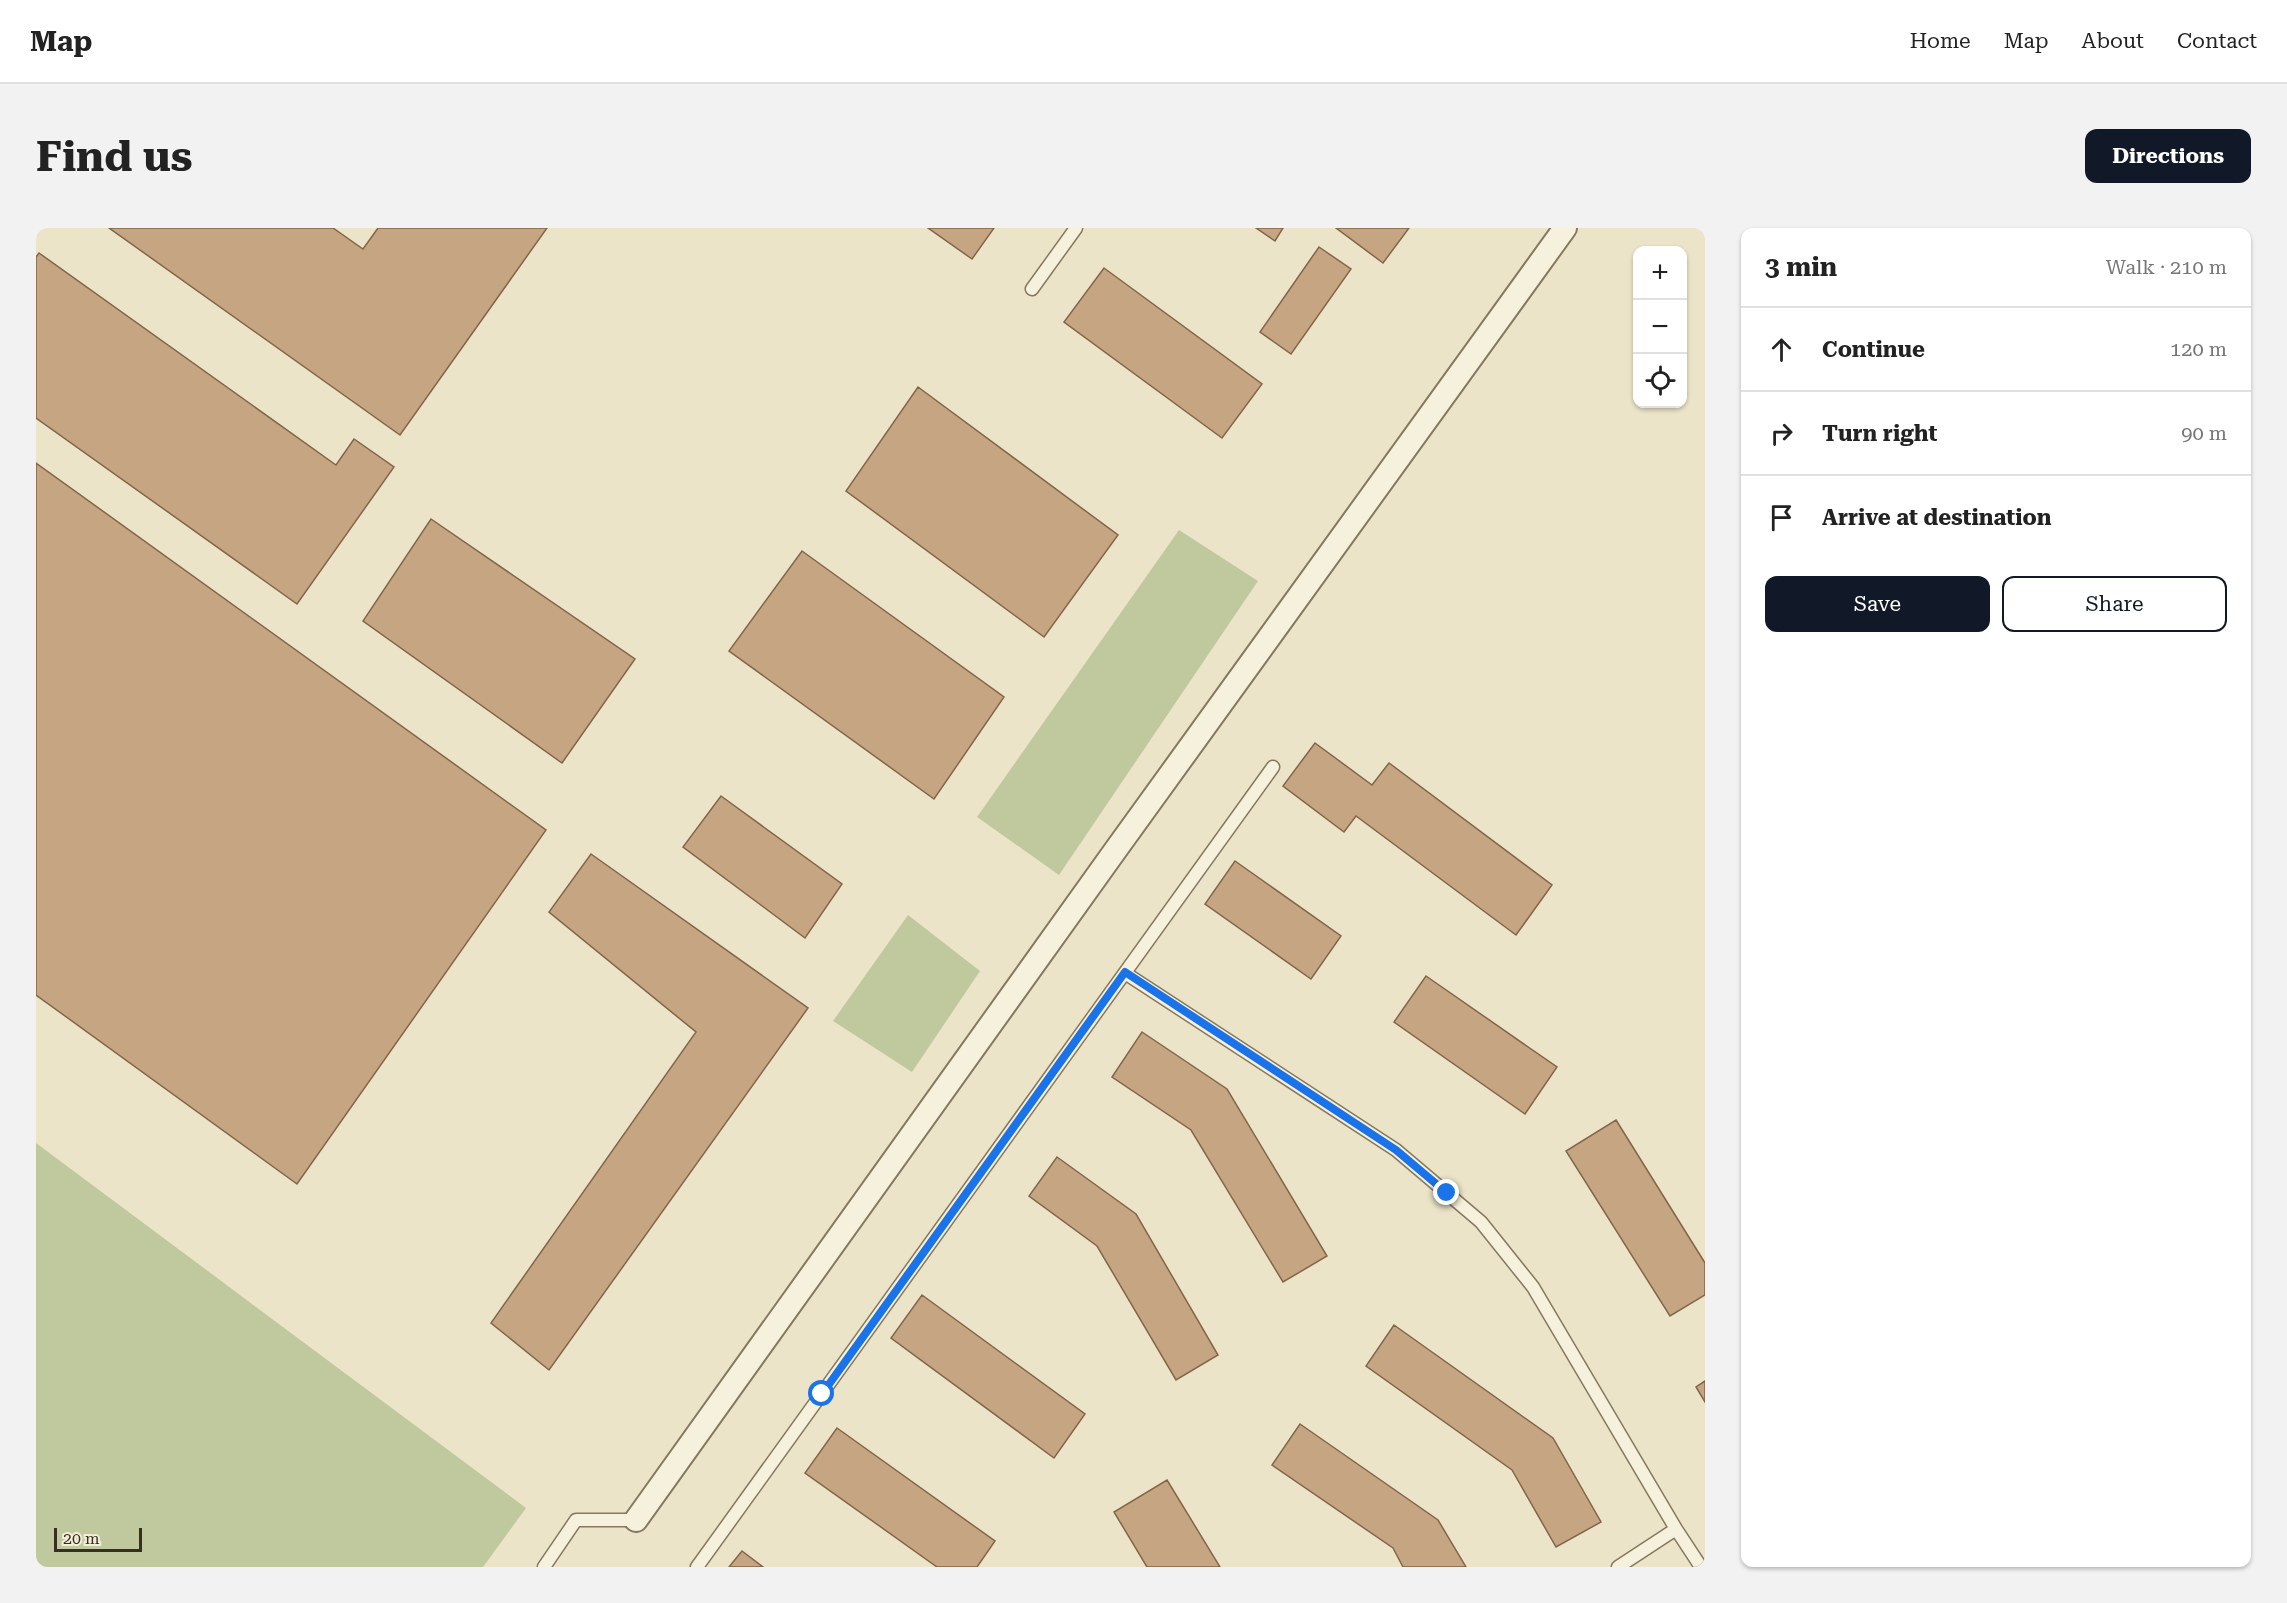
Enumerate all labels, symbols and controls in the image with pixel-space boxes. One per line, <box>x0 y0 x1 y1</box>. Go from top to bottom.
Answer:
text: Map <box>30 25 92 58</box>
text: Home <box>1910 29 1971 53</box>
text: Map <box>2004 29 2049 53</box>
text: About <box>2082 29 2144 53</box>
text: Contact <box>2177 29 2257 53</box>
button: Directions <box>2085 129 2251 183</box>
text: Find us <box>36 132 193 181</box>
map controls <box>1633 246 1687 408</box>
button: + <box>1633 246 1687 300</box>
text: 3 min <box>1765 252 1837 282</box>
text: Walk · 210 m <box>2106 255 2227 279</box>
button: − <box>1633 300 1687 354</box>
icon: ahead <box>1765 333 1798 366</box>
text: Continue <box>1822 337 1925 362</box>
text: 120 m <box>2170 337 2227 361</box>
button: locate <box>1633 354 1687 408</box>
icon: right <box>1765 417 1798 450</box>
text: Turn right <box>1822 421 1937 446</box>
text: 90 m <box>2181 421 2227 445</box>
icon: arrive <box>1765 501 1798 534</box>
text: Arrive at destination <box>1822 505 2051 530</box>
button: Save <box>1765 576 1990 632</box>
button: Share <box>2002 576 2227 632</box>
route end <box>1433 1179 1459 1205</box>
route start <box>808 1380 834 1406</box>
scale bar <box>54 1525 142 1552</box>
text: 20 m <box>63 1529 100 1548</box>

